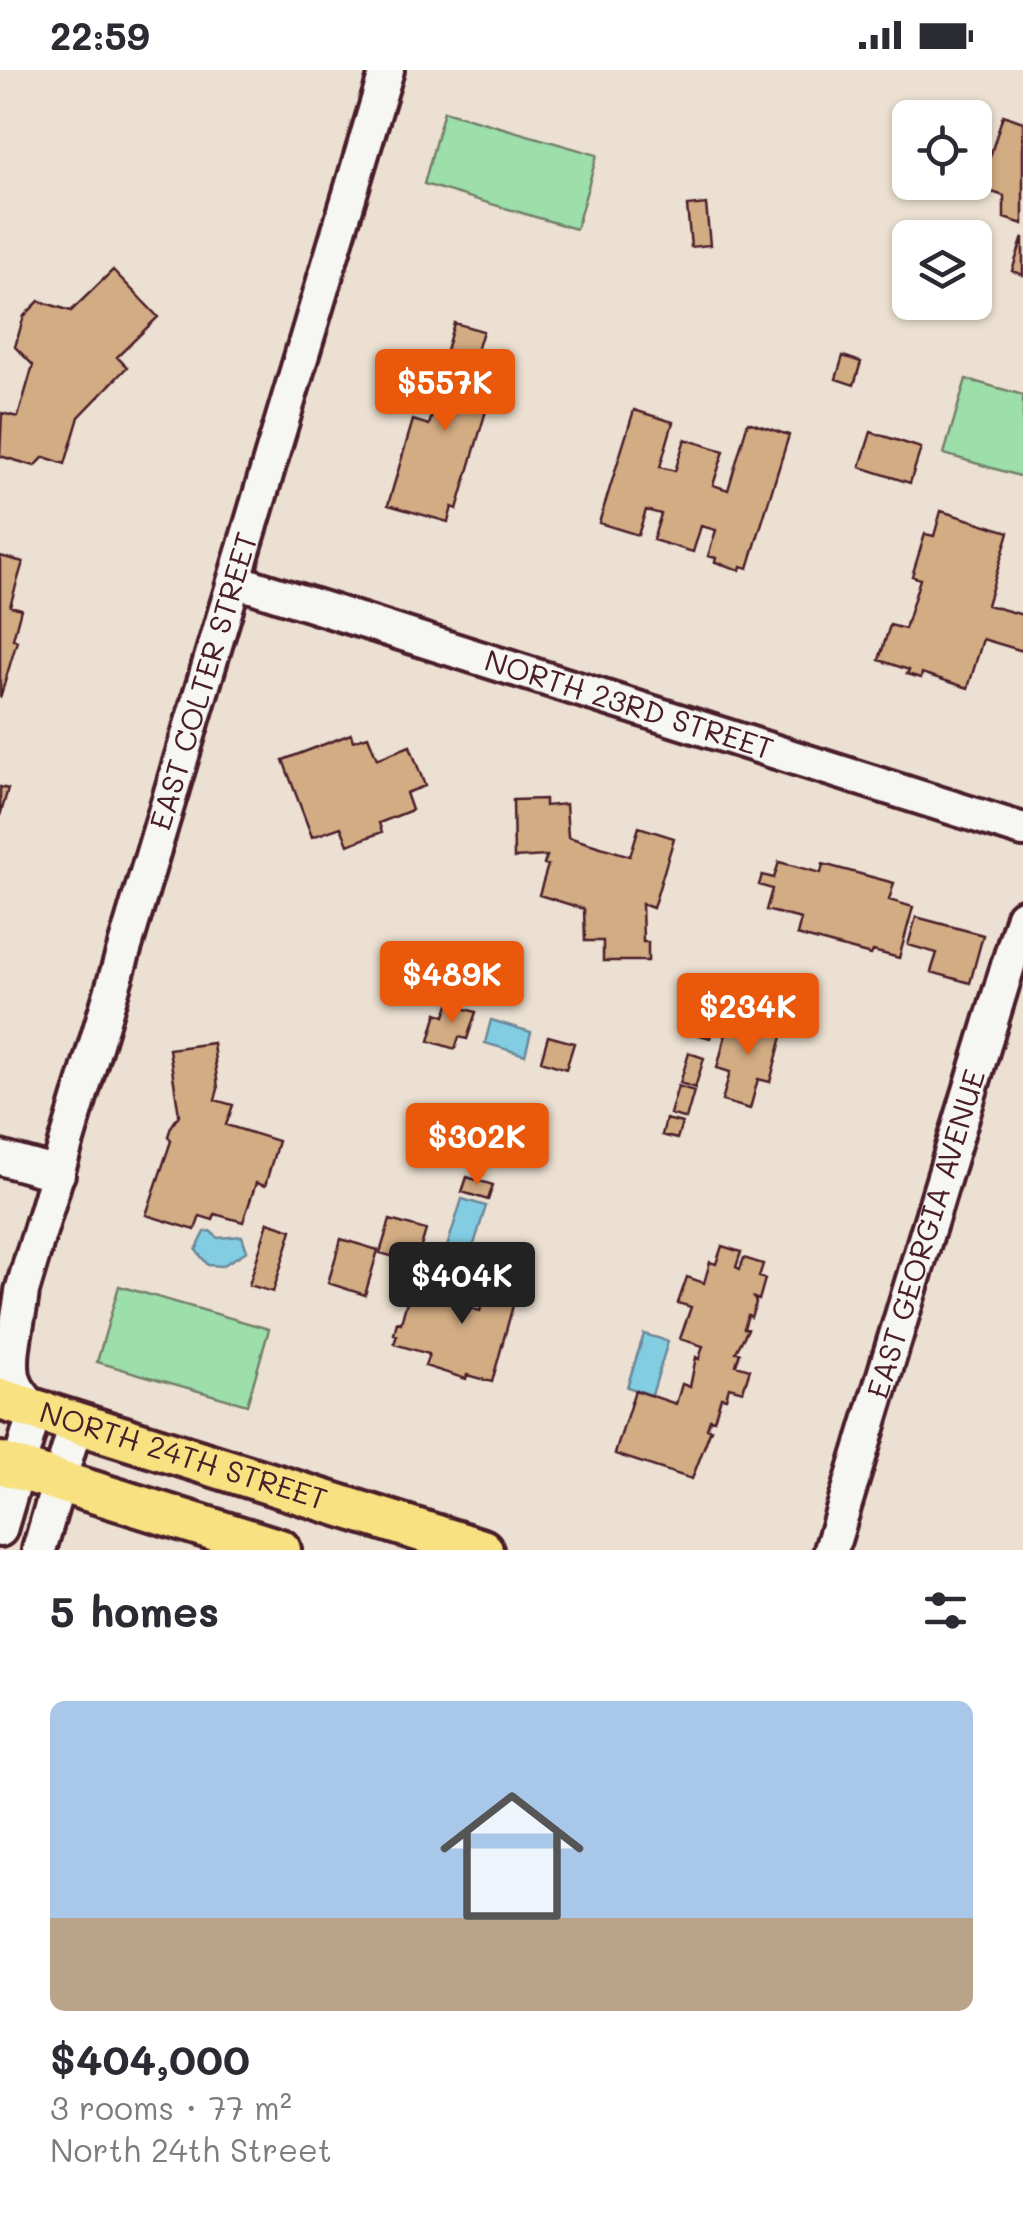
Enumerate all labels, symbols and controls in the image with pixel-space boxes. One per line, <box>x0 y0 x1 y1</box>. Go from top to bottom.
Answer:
text: 22:59 <box>50 10 150 60</box>
map controls <box>892 100 992 320</box>
button: locate <box>892 100 992 200</box>
button: layers <box>892 220 992 320</box>
pin: $557K <box>375 349 515 434</box>
text: $557K <box>397 360 493 402</box>
street label: EAST COLTER STREET <box>139 527 266 834</box>
street label: NORTH 23RD STREET <box>480 639 779 768</box>
pin: $489K <box>382 941 522 1026</box>
text: $489K <box>402 952 502 994</box>
pin: $234K <box>678 973 818 1058</box>
text: $234K <box>699 984 797 1026</box>
street label: EAST GEORGIA AVENUE <box>856 1064 993 1403</box>
pin: $302K <box>407 1103 547 1188</box>
text: $302K <box>428 1114 526 1156</box>
pin: $404K <box>392 1242 532 1327</box>
text: $404K <box>411 1253 513 1295</box>
street label: NORTH 24TH STREET <box>35 1391 332 1518</box>
text: 5 homes <box>50 1583 219 1638</box>
icon: filters <box>918 1583 973 1638</box>
icon: home <box>422 1766 602 1946</box>
text: $404,000 <box>50 2031 250 2086</box>
text: 3 rooms · 77 m² <box>50 2086 292 2128</box>
text: North 24th Street <box>50 2128 332 2170</box>

